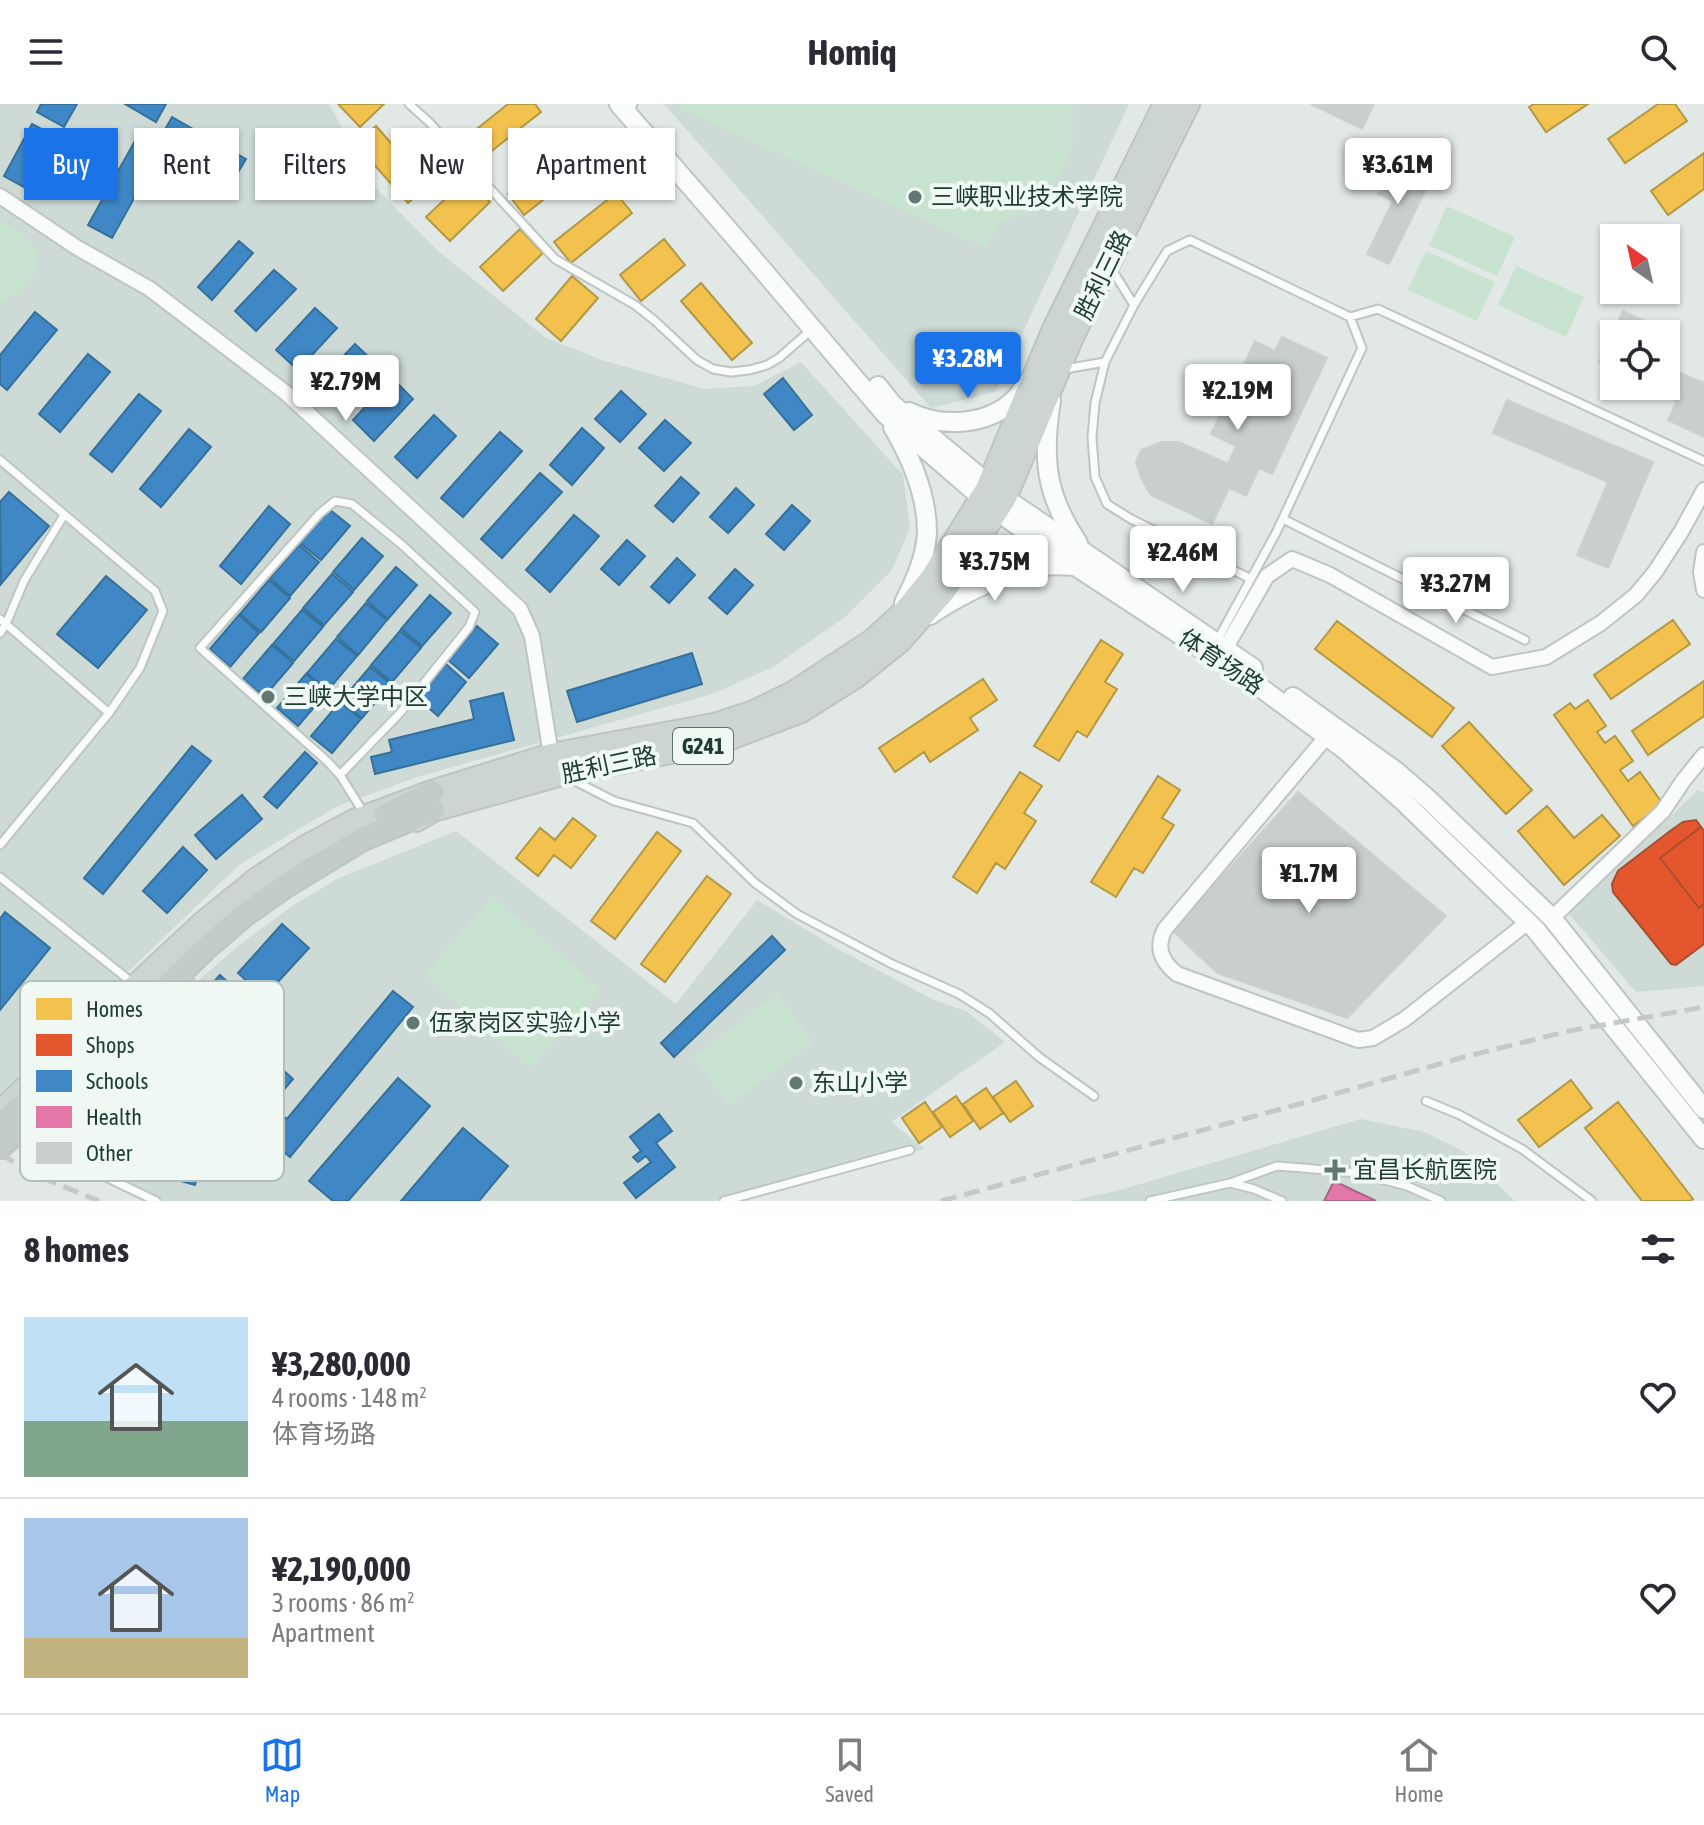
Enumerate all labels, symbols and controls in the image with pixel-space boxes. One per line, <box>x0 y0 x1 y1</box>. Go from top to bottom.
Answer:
icon: menu <box>24 30 68 74</box>
icon: search <box>1636 30 1680 74</box>
text: Homiq <box>807 31 897 73</box>
chip: Buy <box>24 128 118 200</box>
chip: Rent <box>134 128 239 200</box>
chip: Filters <box>255 128 375 200</box>
chip: New <box>391 128 492 200</box>
chip: Apartment <box>508 128 675 200</box>
pin: ¥3.61M <box>1333 138 1463 206</box>
text: ¥3.61M <box>1363 149 1433 179</box>
place label: 三峡职业技术学院 <box>931 183 1123 210</box>
marker: 三峡职业技术学院 <box>906 188 924 206</box>
north arrow <box>1600 224 1680 304</box>
map controls <box>1600 224 1680 400</box>
street label: 胜利三路 <box>1069 226 1136 324</box>
button: locate <box>1600 320 1680 400</box>
pin: ¥3.28M <box>903 332 1033 400</box>
text: ¥3.28M <box>933 343 1003 373</box>
pin: ¥2.79M <box>281 355 411 423</box>
pin: ¥2.19M <box>1173 364 1303 432</box>
text: ¥2.79M <box>311 366 381 396</box>
text: ¥2.19M <box>1203 375 1273 405</box>
pin: ¥2.46M <box>1118 526 1248 594</box>
pin: ¥3.75M <box>930 535 1060 603</box>
text: ¥2.46M <box>1148 537 1218 567</box>
text: ¥3.75M <box>960 546 1030 576</box>
pin: ¥3.27M <box>1391 557 1521 625</box>
text: ¥3.27M <box>1421 568 1491 598</box>
street label: 体育场路 <box>1174 624 1269 700</box>
place label: 三峡大学中区 <box>284 683 428 710</box>
marker: 三峡大学中区 <box>259 688 277 706</box>
road number: G241 <box>673 728 733 764</box>
street label: 胜利三路 <box>559 741 659 788</box>
pin: ¥1.7M <box>1253 847 1365 915</box>
text: ¥1.7M <box>1280 858 1338 888</box>
legend <box>20 981 284 1181</box>
text: Homes <box>86 996 143 1022</box>
place label: 伍家岗区实验小学 <box>429 1009 621 1036</box>
marker: 伍家岗区实验小学 <box>404 1014 422 1032</box>
text: Shops <box>86 1032 135 1058</box>
text: Schools <box>86 1068 149 1094</box>
place label: 东山小学 <box>812 1069 908 1096</box>
marker: 东山小学 <box>787 1074 805 1092</box>
text: Health <box>86 1104 142 1130</box>
text: Other <box>86 1140 133 1166</box>
place label: 宜昌长航医院 <box>1353 1156 1497 1183</box>
marker: 宜昌长航医院 <box>1324 1159 1346 1181</box>
icon: filters <box>1636 1227 1680 1271</box>
text: 8 homes <box>24 1230 129 1269</box>
text: ¥3,280,000 <box>272 1344 411 1383</box>
icon: home <box>88 1349 184 1445</box>
icon: heart <box>1636 1375 1680 1419</box>
text: 4 rooms · 148 m² <box>272 1383 427 1413</box>
text: 体育场路 <box>272 1419 376 1449</box>
text: ¥2,190,000 <box>272 1549 411 1588</box>
icon: home <box>88 1550 184 1646</box>
icon: heart <box>1636 1576 1680 1620</box>
text: 3 rooms · 86 m² <box>272 1588 414 1618</box>
text: Apartment <box>272 1618 375 1648</box>
tab: Map <box>260 1733 304 1807</box>
tab: Saved <box>825 1733 874 1807</box>
tab: Home <box>1395 1733 1444 1807</box>

